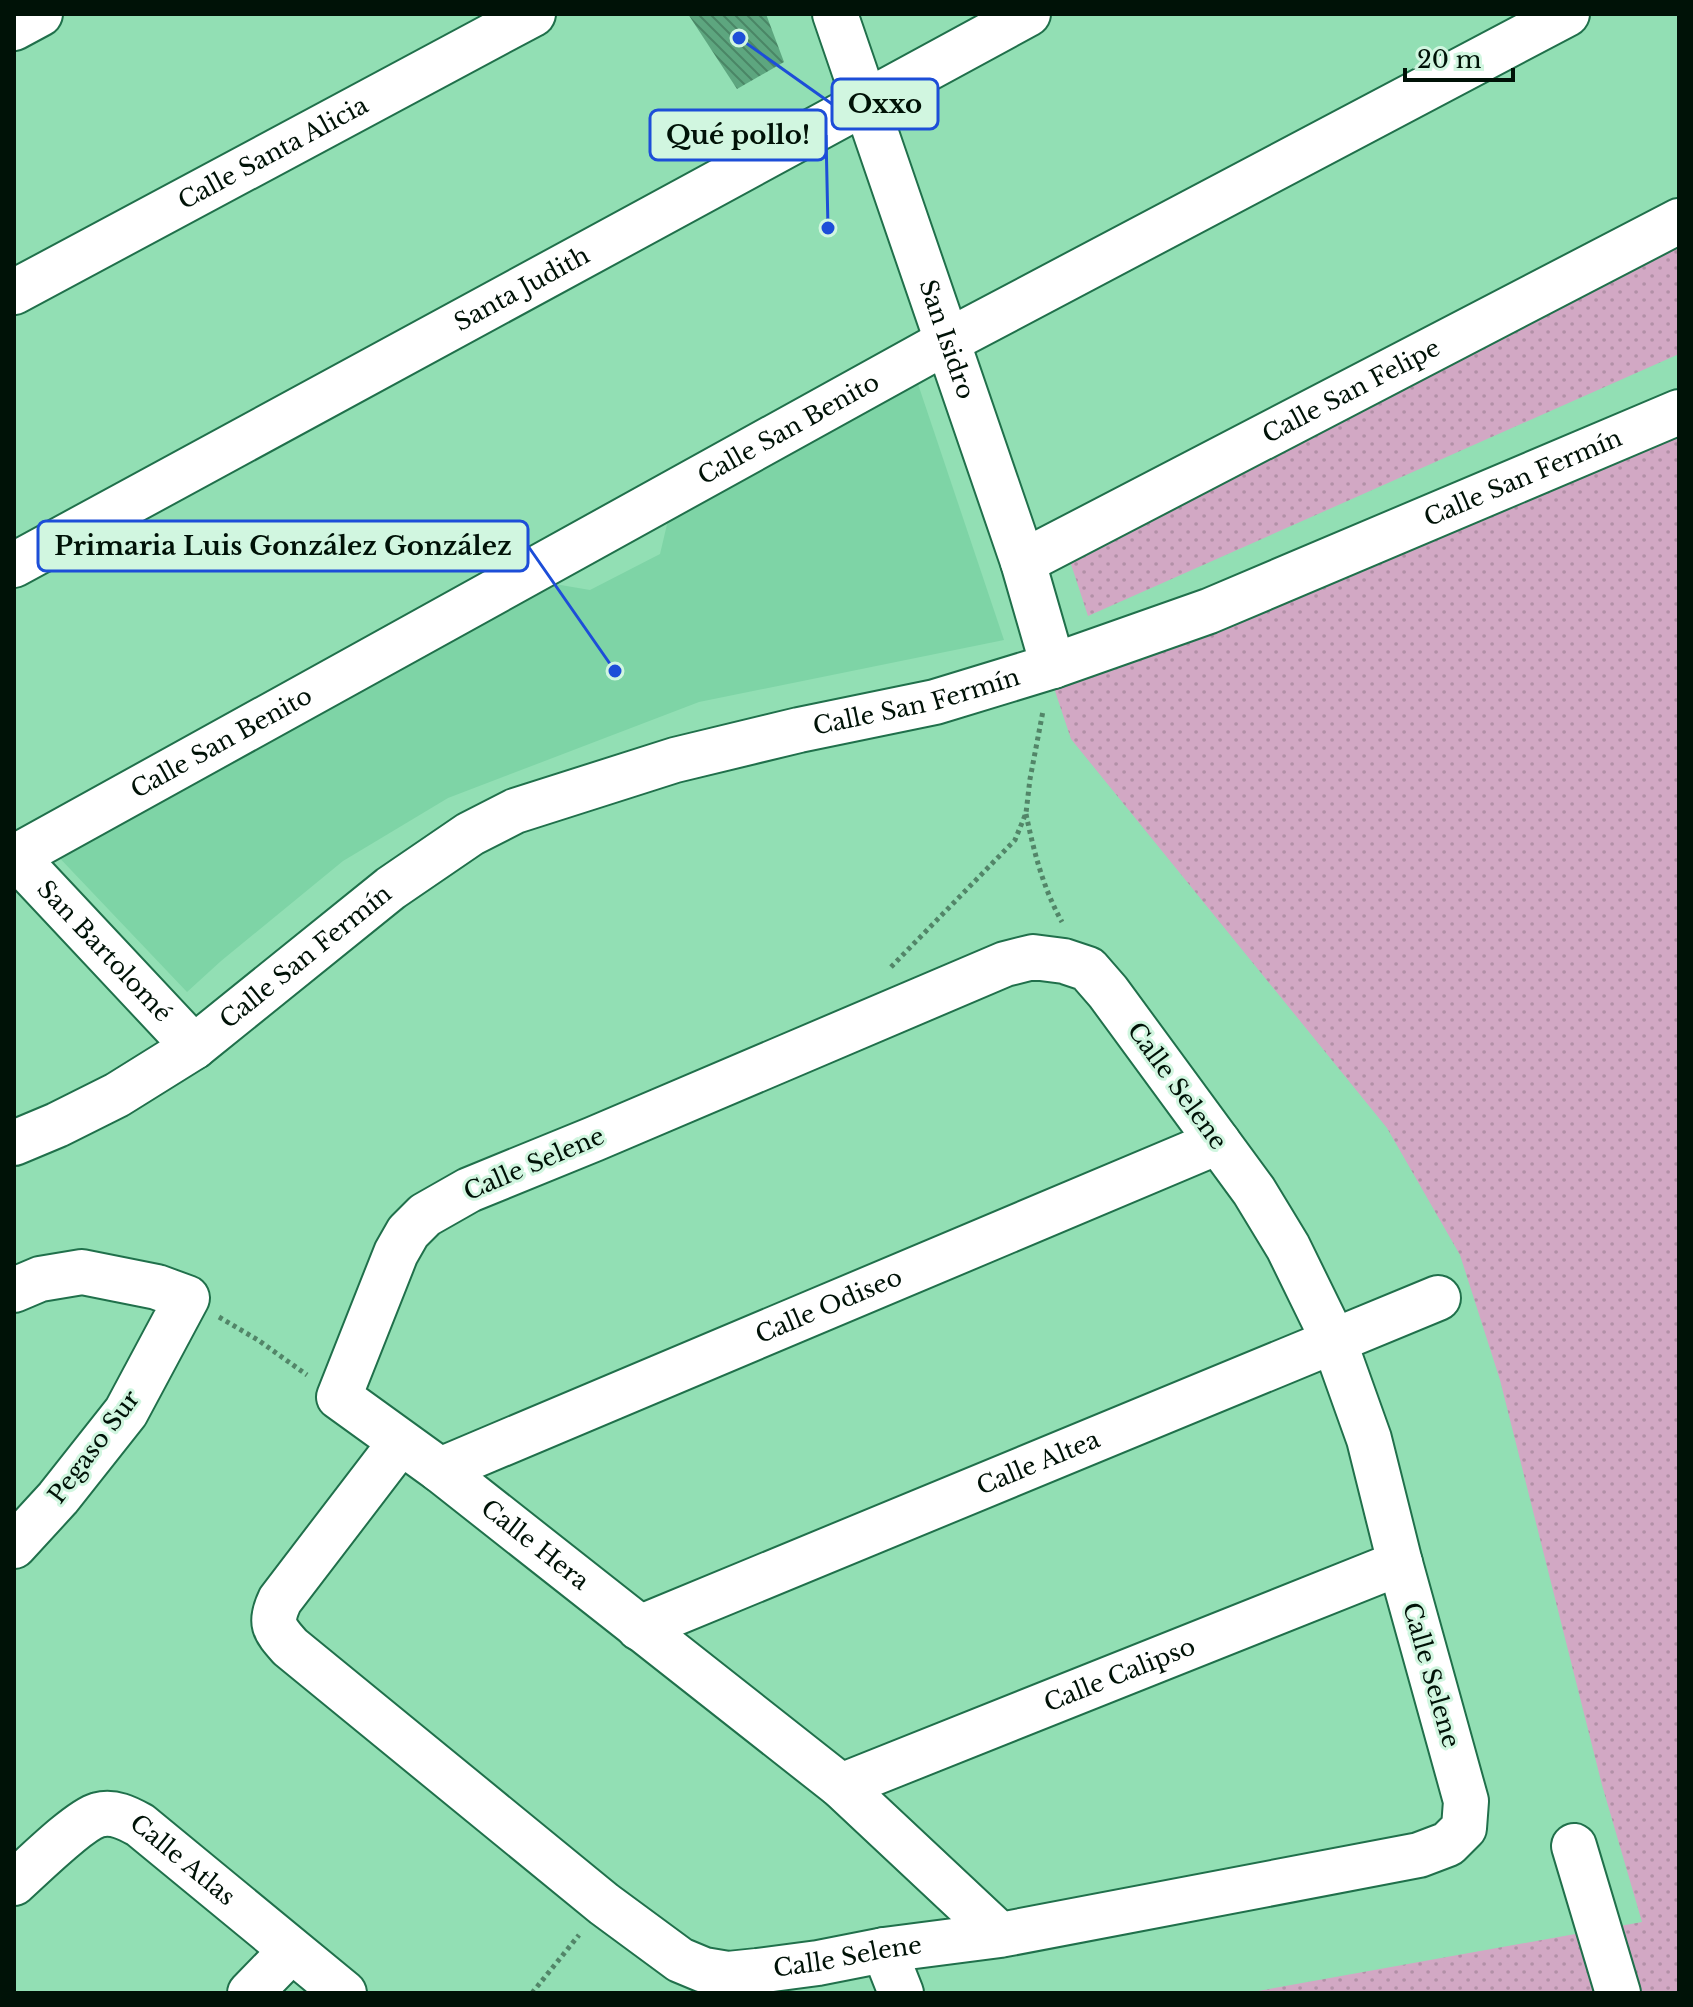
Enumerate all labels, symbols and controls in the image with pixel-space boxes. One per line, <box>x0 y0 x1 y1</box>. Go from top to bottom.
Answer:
scale bar <box>1405 32 1513 82</box>
text: 20 m <box>1417 45 1482 74</box>
callout: Oxxo <box>832 79 938 129</box>
text: Oxxo <box>848 88 922 120</box>
street label: Calle Santa Alicia <box>173 90 373 215</box>
callout: Qué pollo! <box>650 110 826 160</box>
text: Qué pollo! <box>666 119 810 151</box>
street label: Santa Judith <box>449 240 594 337</box>
street label: San Isidro <box>913 276 981 403</box>
street label: Calle San Felipe <box>1257 333 1445 449</box>
street label: Calle San Benito <box>693 367 884 490</box>
street label: Calle San Fermín <box>1420 423 1626 532</box>
callout: Primaria Luis González González <box>38 521 528 571</box>
text: Primaria Luis González González <box>54 530 512 562</box>
street label: Calle San Fermín <box>810 662 1023 741</box>
street label: Calle San Benito <box>126 681 317 804</box>
street label: San Bartolomé <box>31 874 178 1028</box>
street label: Calle San Fermín <box>214 879 397 1034</box>
street label: Calle Selene <box>1122 1017 1233 1155</box>
street label: Calle Selene <box>459 1121 608 1206</box>
street label: Calle Odiseo <box>751 1262 906 1349</box>
street label: Pegaso Sur <box>42 1384 146 1509</box>
street label: Calle Altea <box>972 1424 1105 1501</box>
street label: Calle Hera <box>476 1493 595 1596</box>
street label: Calle Selene <box>1397 1599 1466 1751</box>
street label: Calle Calipso <box>1040 1631 1199 1718</box>
street label: Calle Atlas <box>125 1808 241 1911</box>
street label: Calle Selene <box>772 1930 923 1983</box>

